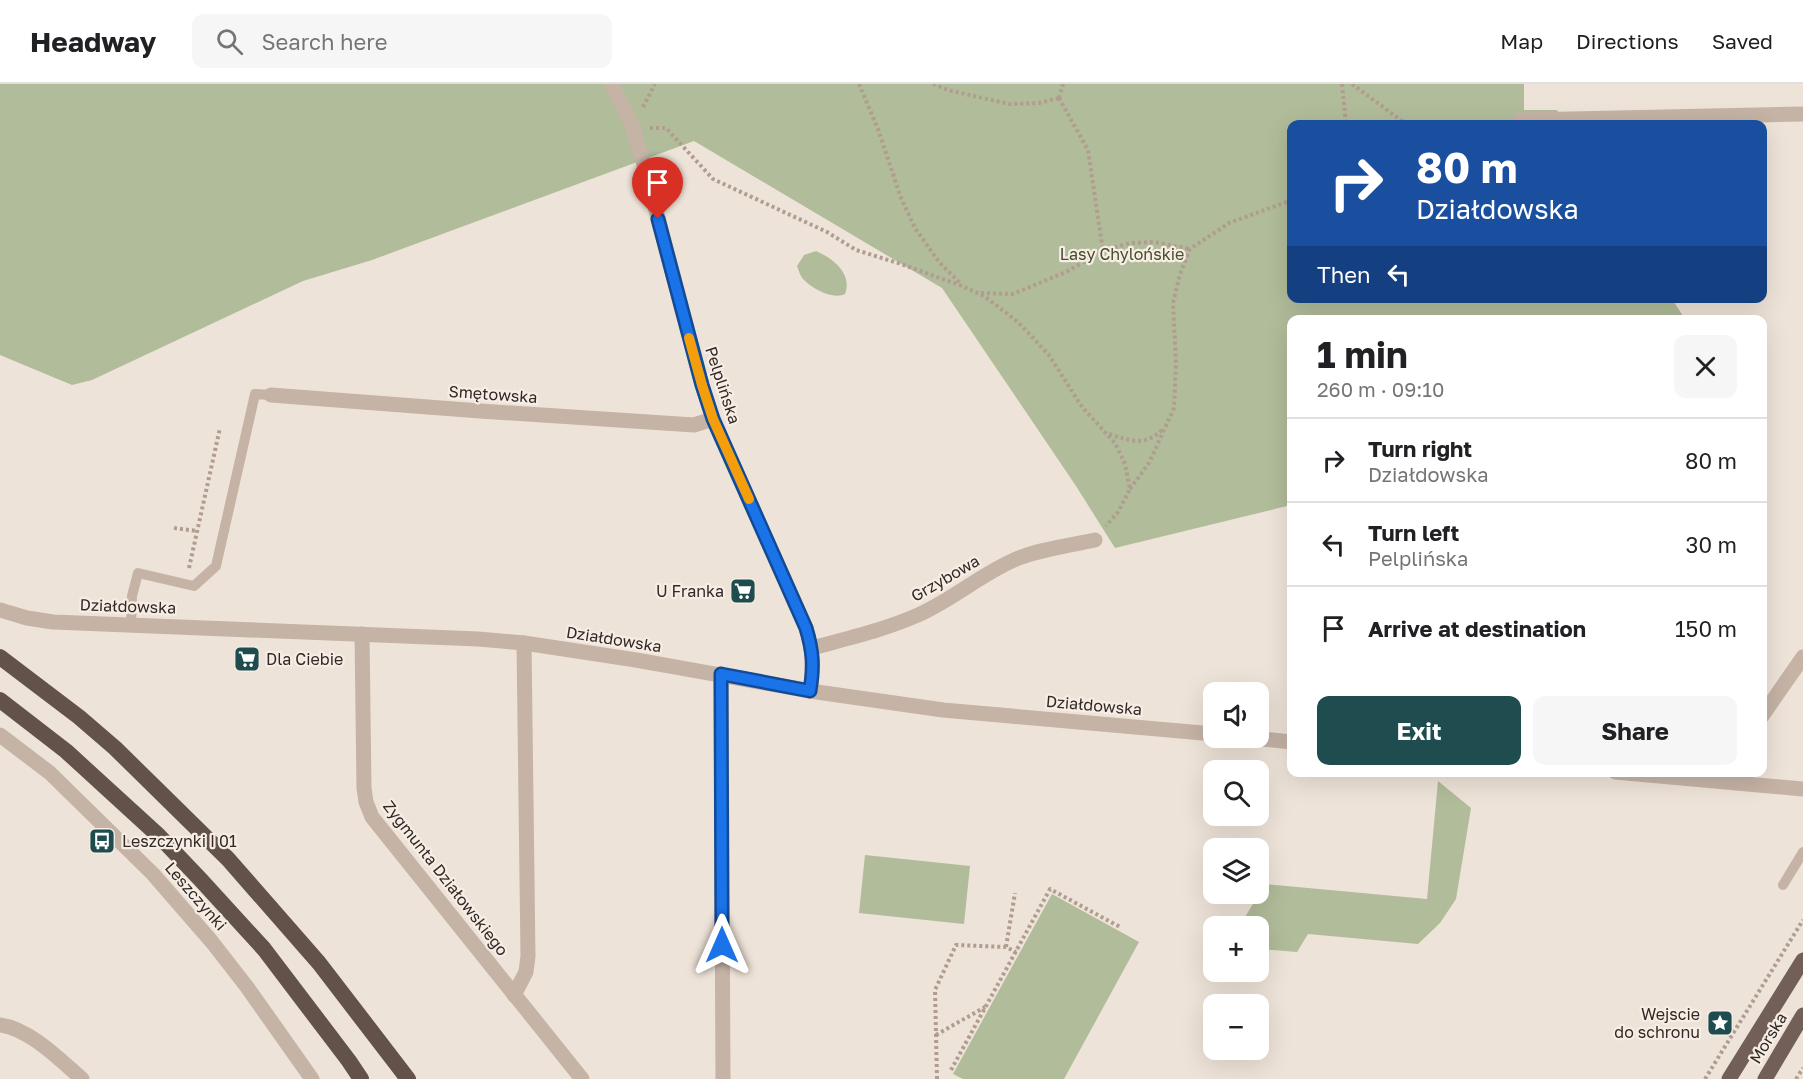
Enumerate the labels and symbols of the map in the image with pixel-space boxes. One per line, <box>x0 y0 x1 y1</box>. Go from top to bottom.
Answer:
pin <box>632 157 683 219</box>
park label: Lasy Chylońskie <box>1060 244 1184 264</box>
street label: Pelplińska <box>701 344 745 426</box>
street label: Smętowska <box>448 381 538 407</box>
street label: Grzybowa <box>907 550 983 606</box>
supermarket icon: U Franka <box>728 576 758 606</box>
place label: U Franka <box>656 581 724 601</box>
street label: Działdowska <box>79 594 177 618</box>
street label: Działdowska <box>565 622 663 656</box>
supermarket icon: Dla Ciebie <box>232 644 262 674</box>
place label: Dla Ciebie <box>266 649 343 669</box>
street label: Działdowska <box>1045 691 1143 719</box>
street label: Zygmunta Działowskiego <box>379 796 513 960</box>
bus stop icon: Leszczynki I 01 <box>87 826 117 856</box>
place label: Leszczynki I 01 <box>122 831 237 851</box>
street label: Leszczynki <box>161 858 231 934</box>
position arrow <box>690 913 754 977</box>
place label: Wejscie do schronu <box>1614 1004 1700 1042</box>
place icon: Wejscie do schronu <box>1705 1008 1735 1038</box>
street label: Morska <box>1745 1009 1791 1067</box>

